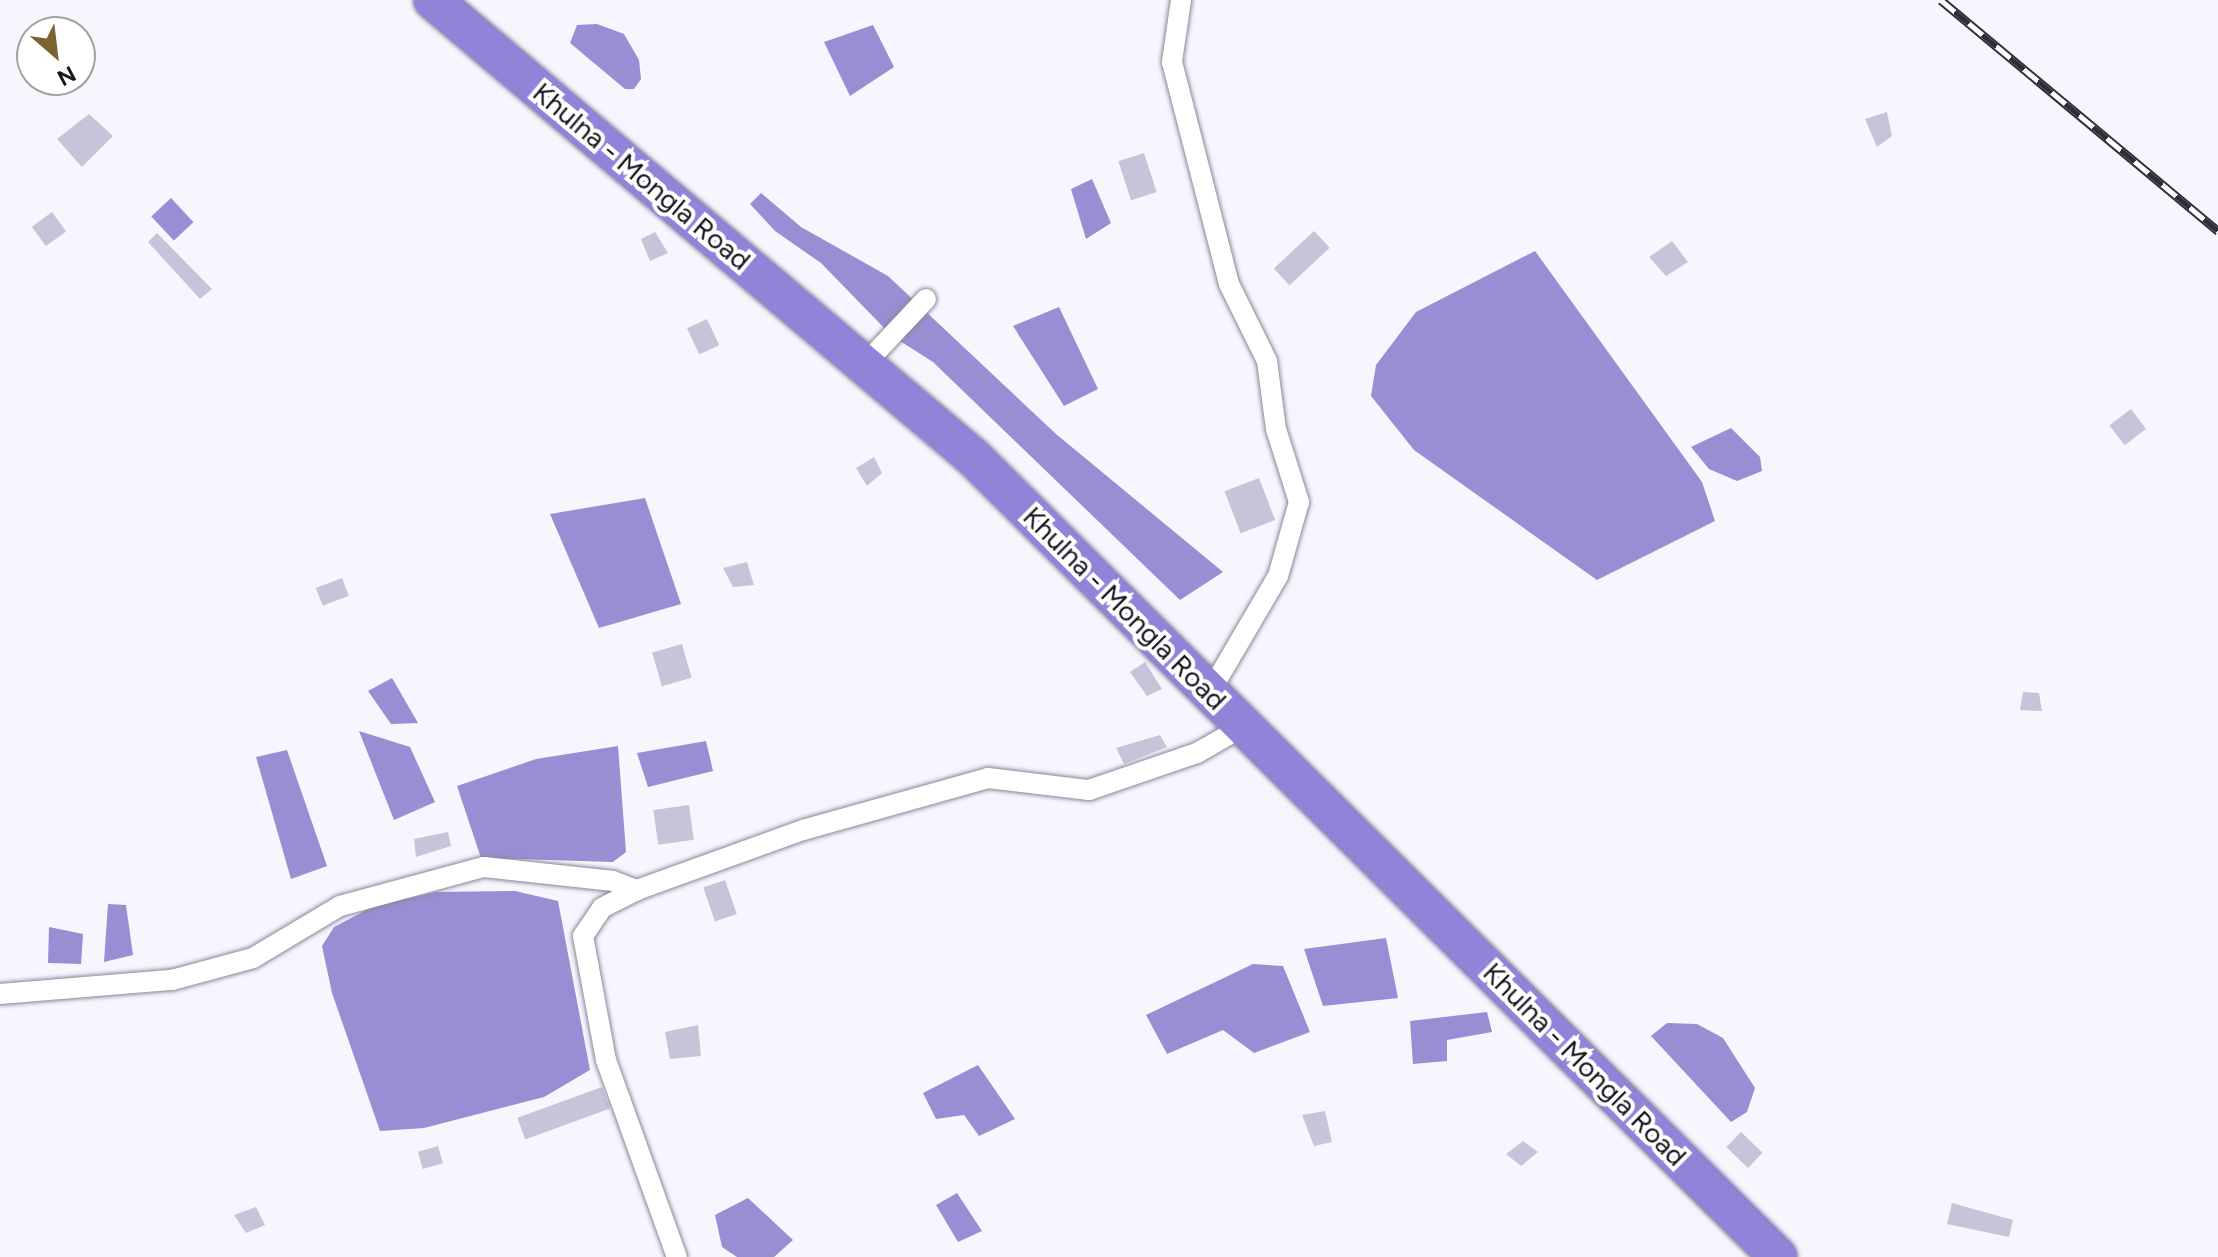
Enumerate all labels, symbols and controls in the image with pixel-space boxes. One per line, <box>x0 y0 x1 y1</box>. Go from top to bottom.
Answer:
north arrow <box>16 16 96 96</box>
text: N <box>53 60 80 92</box>
street label: Khulna - Mongla Road <box>526 75 758 277</box>
street label: Khulna - Mongla Road <box>1016 499 1234 717</box>
street label: Khulna - Mongla Road <box>1476 955 1694 1173</box>

